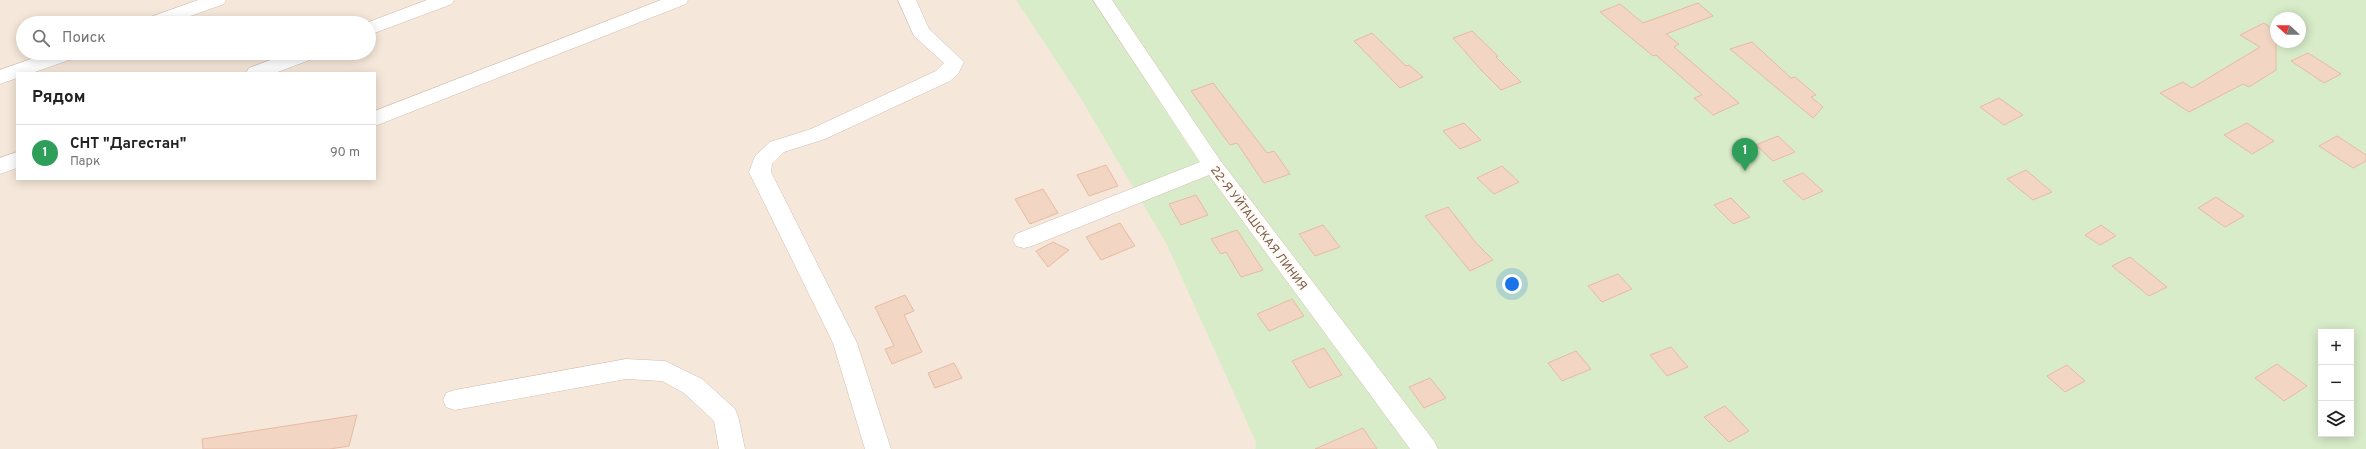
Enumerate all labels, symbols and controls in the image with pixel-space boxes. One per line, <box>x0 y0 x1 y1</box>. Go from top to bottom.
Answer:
north arrow <box>2270 12 2306 48</box>
search box <box>16 16 376 60</box>
icon: search <box>30 27 52 49</box>
text: Поиск <box>62 29 106 48</box>
text: Рядом <box>32 87 85 109</box>
text: СНТ "Дагестан" <box>70 135 186 154</box>
pin: 1 <box>1732 138 1758 171</box>
text: 1 <box>42 145 48 161</box>
text: 90 m <box>330 145 360 161</box>
text: Парк <box>70 154 100 170</box>
street label: 22-Я УЙТАШСКАЯ ЛИНИЯ <box>1206 163 1310 294</box>
your location <box>1502 274 1522 294</box>
map controls <box>2318 329 2354 437</box>
button: + <box>2318 329 2354 365</box>
button: − <box>2318 365 2354 401</box>
button: layers <box>2318 401 2354 437</box>

